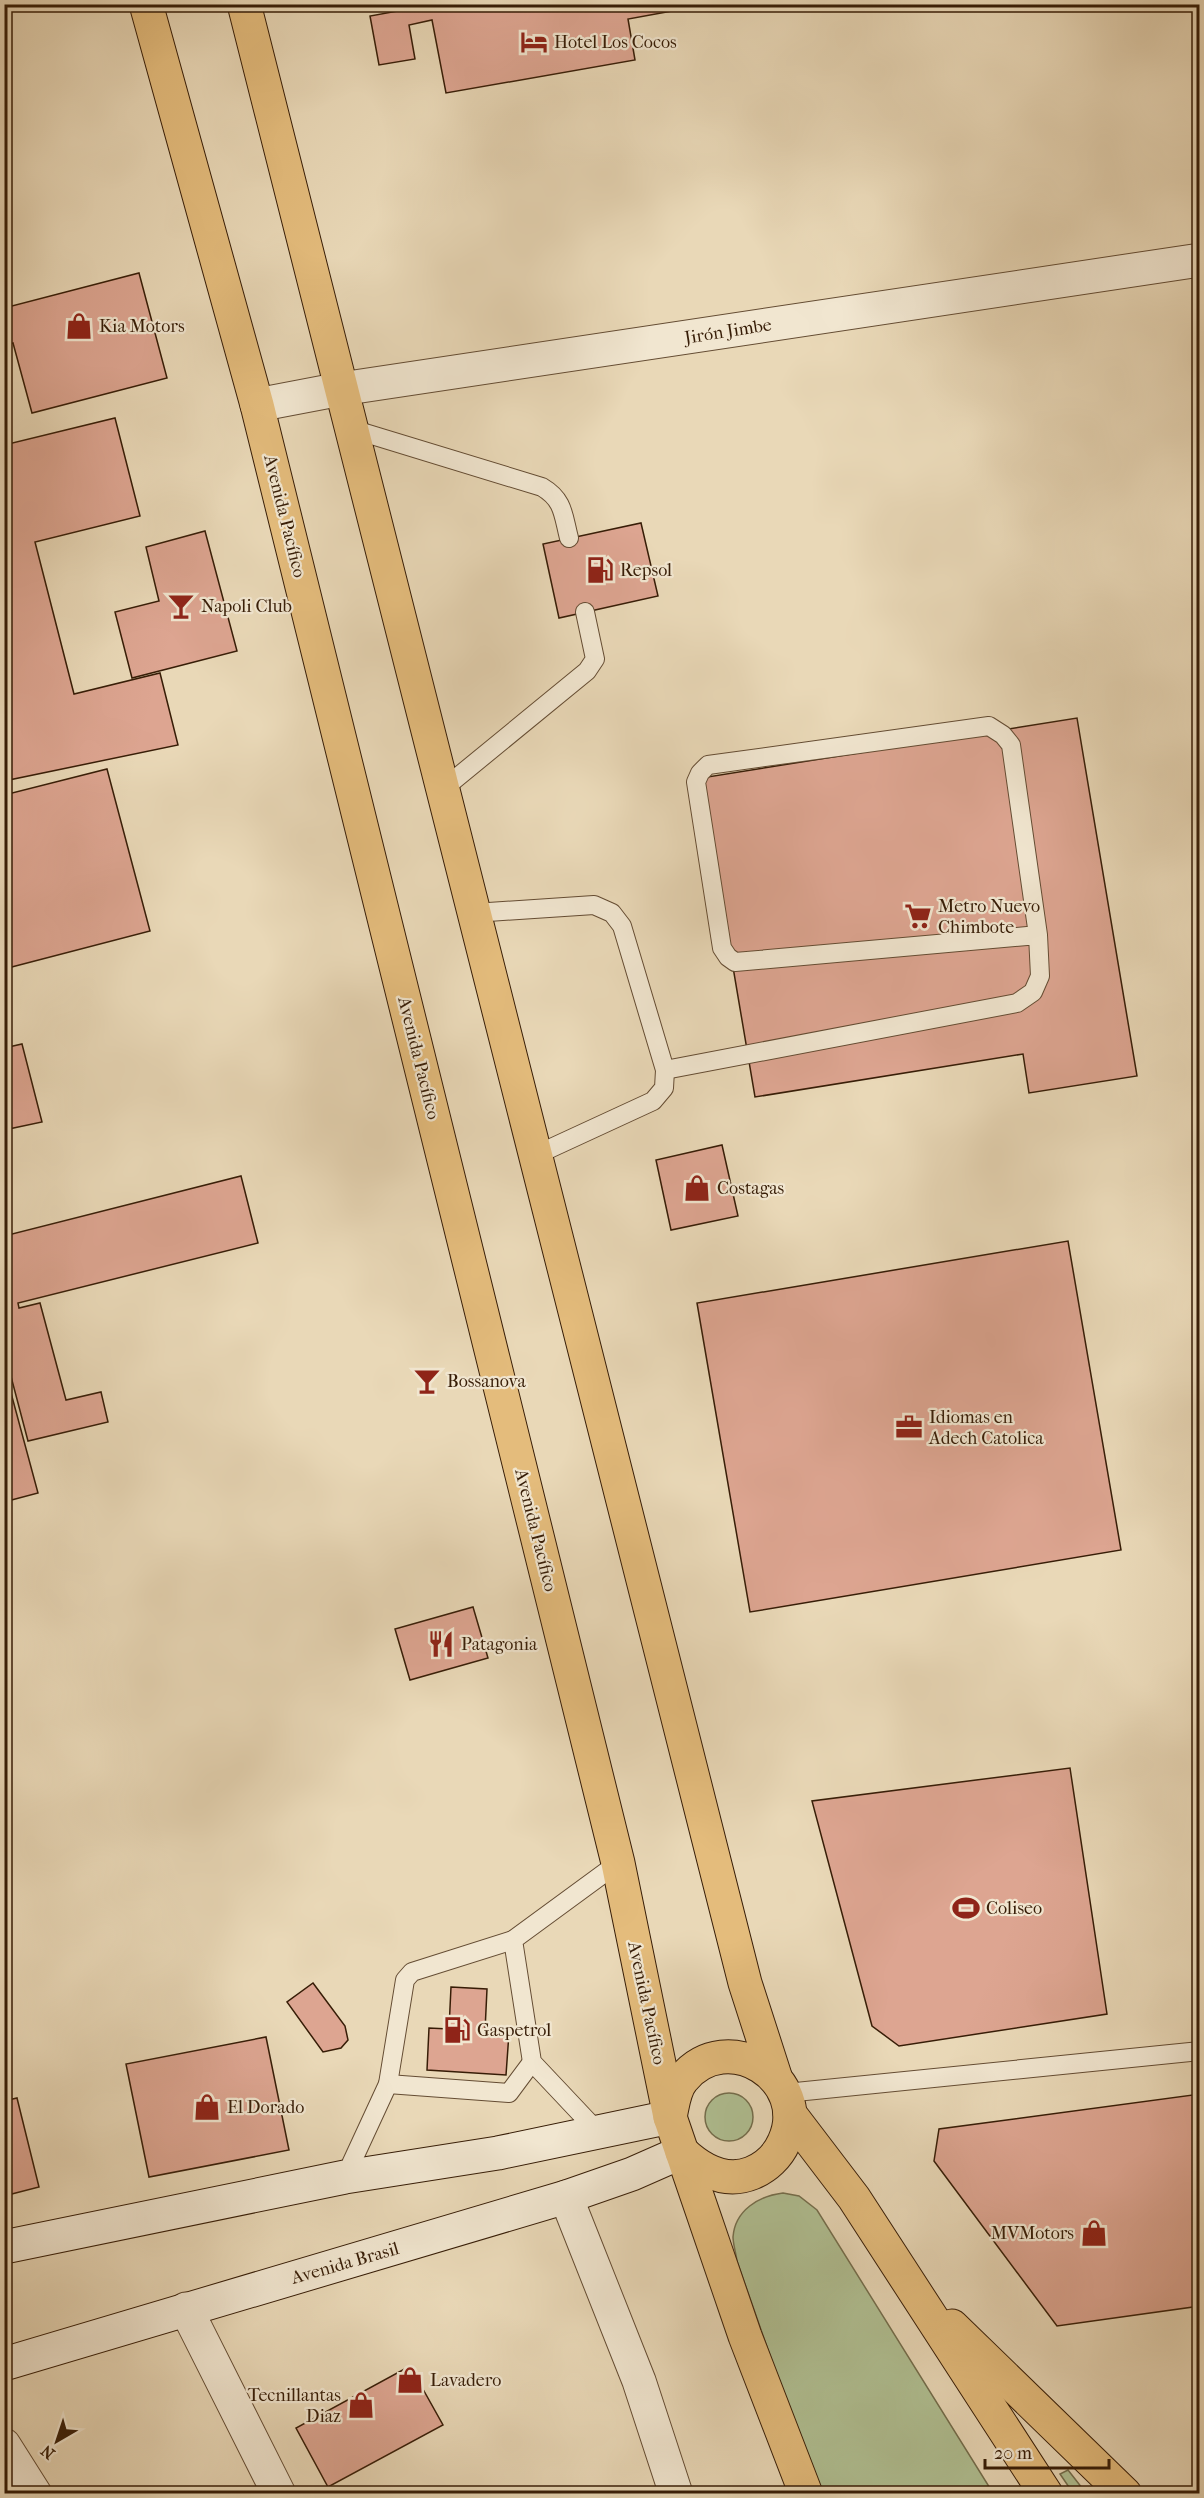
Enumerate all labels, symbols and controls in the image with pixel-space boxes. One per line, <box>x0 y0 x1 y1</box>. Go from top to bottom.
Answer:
hotel icon: Hotel Los Cocos <box>519 27 549 57</box>
place label: Hotel Los Cocos <box>554 32 677 53</box>
shop icon: Kia Motors <box>64 311 94 341</box>
street label: Jirón Jimbe <box>681 314 773 349</box>
place label: Kia Motors <box>99 316 185 337</box>
street label: Avenida Pacífico <box>259 452 310 580</box>
fuel station icon: Repsol <box>585 555 615 585</box>
place label: Repsol <box>620 560 672 581</box>
bar icon: Napoli Club <box>166 591 196 621</box>
place label: Napoli Club <box>201 596 292 617</box>
place label: Metro Nuevo Chimbote <box>938 896 1040 938</box>
supermarket icon: Metro Nuevo Chimbote <box>903 901 933 931</box>
street label: Avenida Pacífico <box>393 994 444 1122</box>
shop icon: Costagas <box>682 1173 712 1203</box>
place label: Costagas <box>717 1178 785 1199</box>
bar icon: Bossanova <box>412 1366 442 1396</box>
place label: Bossanova <box>447 1371 526 1392</box>
place label: Idiomas en Adech Catolica <box>928 1407 1044 1449</box>
office icon: Idiomas en Adech Catolica <box>894 1412 924 1442</box>
street label: Avenida Pacífico <box>510 1466 561 1594</box>
restaurant icon: Patagonia <box>426 1629 456 1659</box>
place label: Patagonia <box>461 1634 538 1655</box>
sports icon: Coliseo <box>951 1893 981 1923</box>
place label: Coliseo <box>986 1898 1042 1919</box>
street label: Avenida Pacífico <box>623 1938 670 2067</box>
fuel station icon: Gaspetrol <box>442 2015 472 2045</box>
place label: Gaspetrol <box>477 2020 551 2041</box>
shop icon: El Dorado <box>192 2092 222 2122</box>
place label: El Dorado <box>227 2097 304 2118</box>
shop icon: MVMotors <box>1079 2218 1109 2248</box>
place label: MVMotors <box>991 2223 1074 2244</box>
street label: Avenida Brasil <box>288 2238 401 2289</box>
shop icon: Lavadero <box>395 2365 425 2395</box>
place label: Lavadero <box>430 2370 501 2391</box>
place label: Tecnillantas Diaz <box>248 2385 341 2427</box>
shop icon: Tecnillantas Diaz <box>346 2390 376 2420</box>
north arrow <box>27 2411 87 2471</box>
scale bar <box>985 2432 1110 2470</box>
text: N <box>37 2441 59 2463</box>
text: 20 m <box>994 2443 1032 2464</box>

